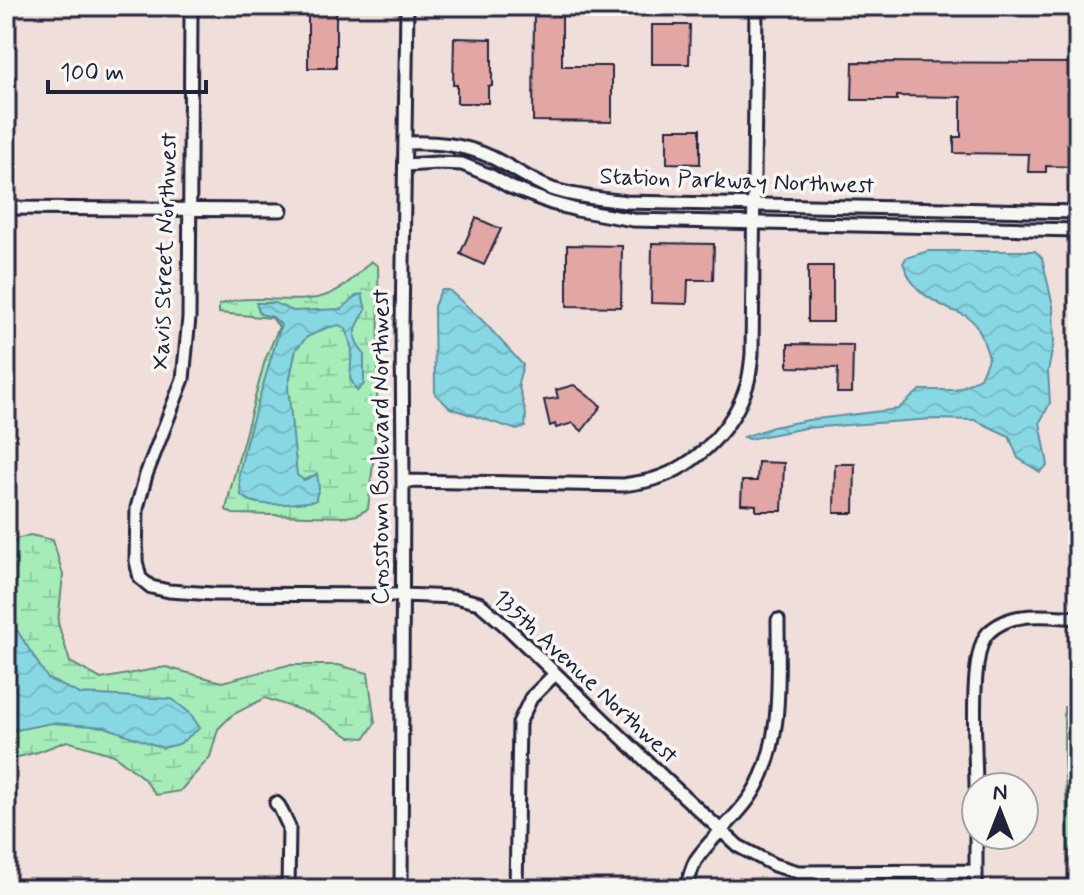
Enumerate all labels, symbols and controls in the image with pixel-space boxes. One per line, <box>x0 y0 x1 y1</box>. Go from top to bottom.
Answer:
scale bar <box>48 44 206 94</box>
text: 100 m <box>60 58 124 89</box>
street label: Xavis Street Northwest <box>146 131 185 370</box>
street label: Station Parkway Northwest <box>599 161 875 202</box>
street label: Crosstown Boulevard Northwest <box>366 289 397 605</box>
street label: 135th Avenue Northwest <box>486 583 685 772</box>
north arrow <box>960 771 1040 851</box>
text: N <box>993 779 1007 807</box>

